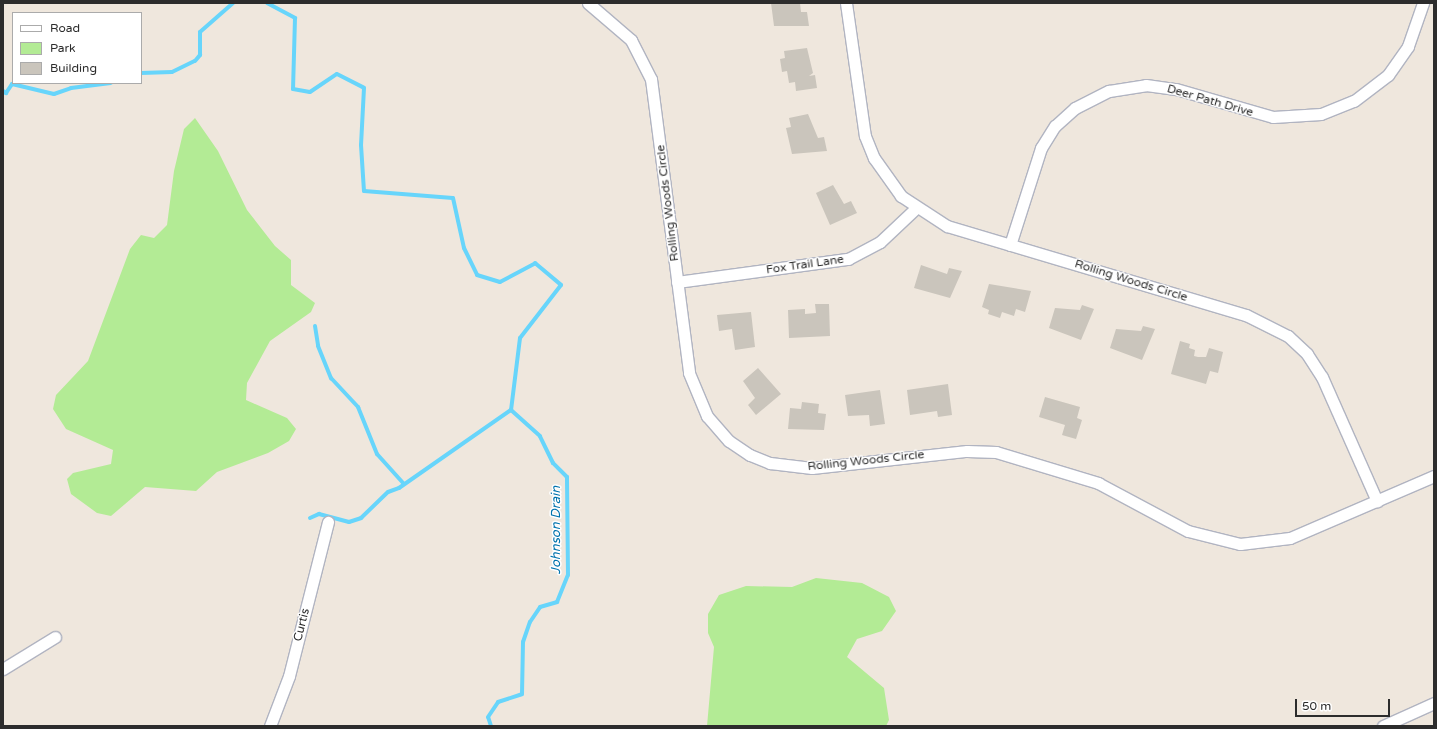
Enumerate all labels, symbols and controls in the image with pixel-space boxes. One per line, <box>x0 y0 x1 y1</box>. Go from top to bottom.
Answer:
legend <box>12 12 142 84</box>
text: Road <box>50 21 80 35</box>
text: Park <box>50 41 76 55</box>
text: Building <box>50 61 97 75</box>
street label: Deer Path Drive <box>1165 82 1255 120</box>
street label: Rolling Woods Circle <box>654 144 682 262</box>
street label: Fox Trail Lane <box>765 252 845 278</box>
street label: Rolling Woods Circle <box>1073 257 1189 305</box>
street label: Rolling Woods Circle <box>807 448 925 474</box>
water label: Johnson Drain <box>548 486 564 574</box>
street label: Curtis <box>291 607 313 643</box>
scale bar <box>1297 691 1392 717</box>
text: 50 m <box>1302 699 1331 713</box>

